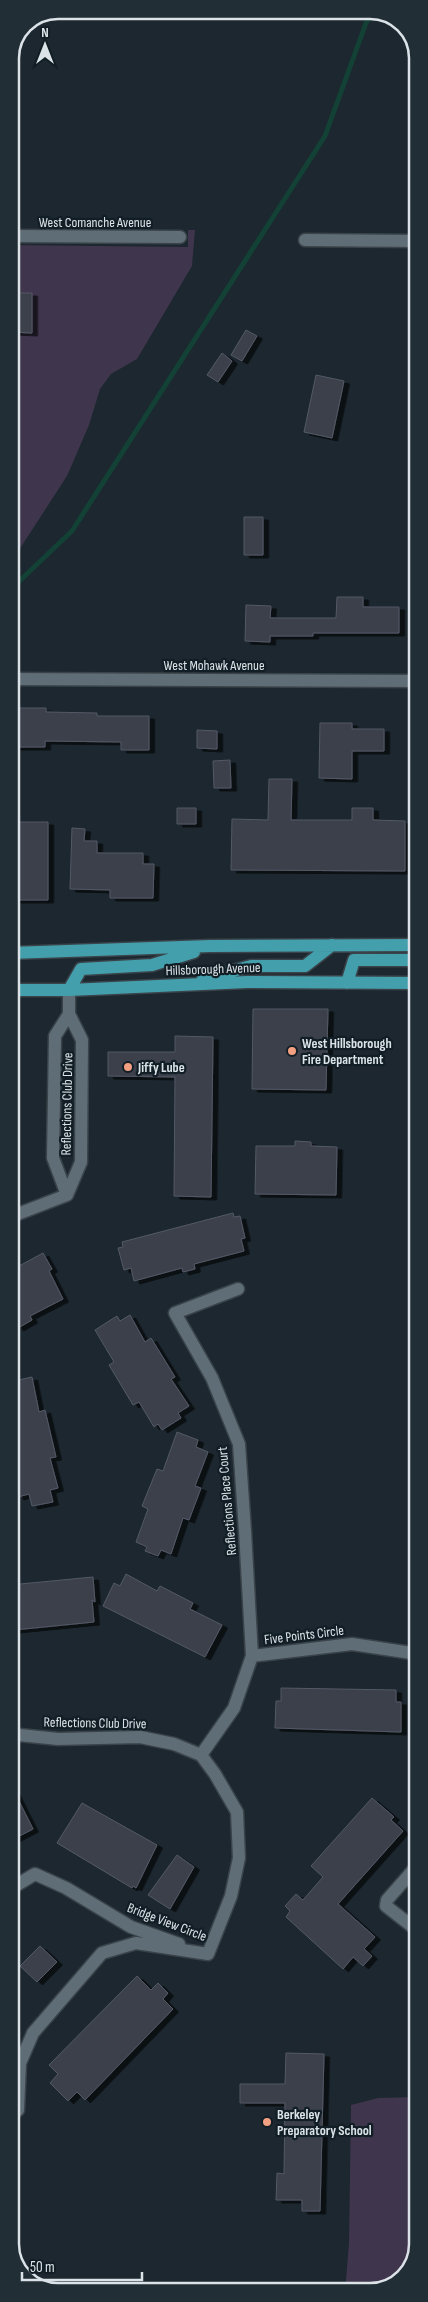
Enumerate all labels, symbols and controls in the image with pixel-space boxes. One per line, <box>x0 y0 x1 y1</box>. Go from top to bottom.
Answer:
north arrow <box>20 20 70 70</box>
text: N <box>41 24 49 41</box>
street label: West Comanche Avenue <box>39 214 151 231</box>
street label: West Mohawk Avenue <box>163 657 265 674</box>
street label: Hillsborough Avenue <box>165 959 261 979</box>
place label: West Hillsborough Fire Department <box>302 1035 392 1068</box>
marker: West Hillsborough Fire Department <box>286 1045 298 1057</box>
street label: Reflections Club Drive <box>58 1052 76 1156</box>
place label: Jiffy Lube <box>137 1059 185 1076</box>
marker: Jiffy Lube <box>122 1061 134 1073</box>
street label: Reflections Place Court <box>214 1446 240 1556</box>
street label: Five Points Circle <box>263 1622 345 1648</box>
street label: Reflections Club Drive <box>43 1714 147 1732</box>
street label: Bridge View Circle <box>125 1899 209 1945</box>
place label: Berkeley Preparatory School <box>277 2106 372 2139</box>
marker: Berkeley Preparatory School <box>261 2116 273 2128</box>
scale bar <box>22 2250 142 2282</box>
text: 50 m <box>30 2258 55 2277</box>

